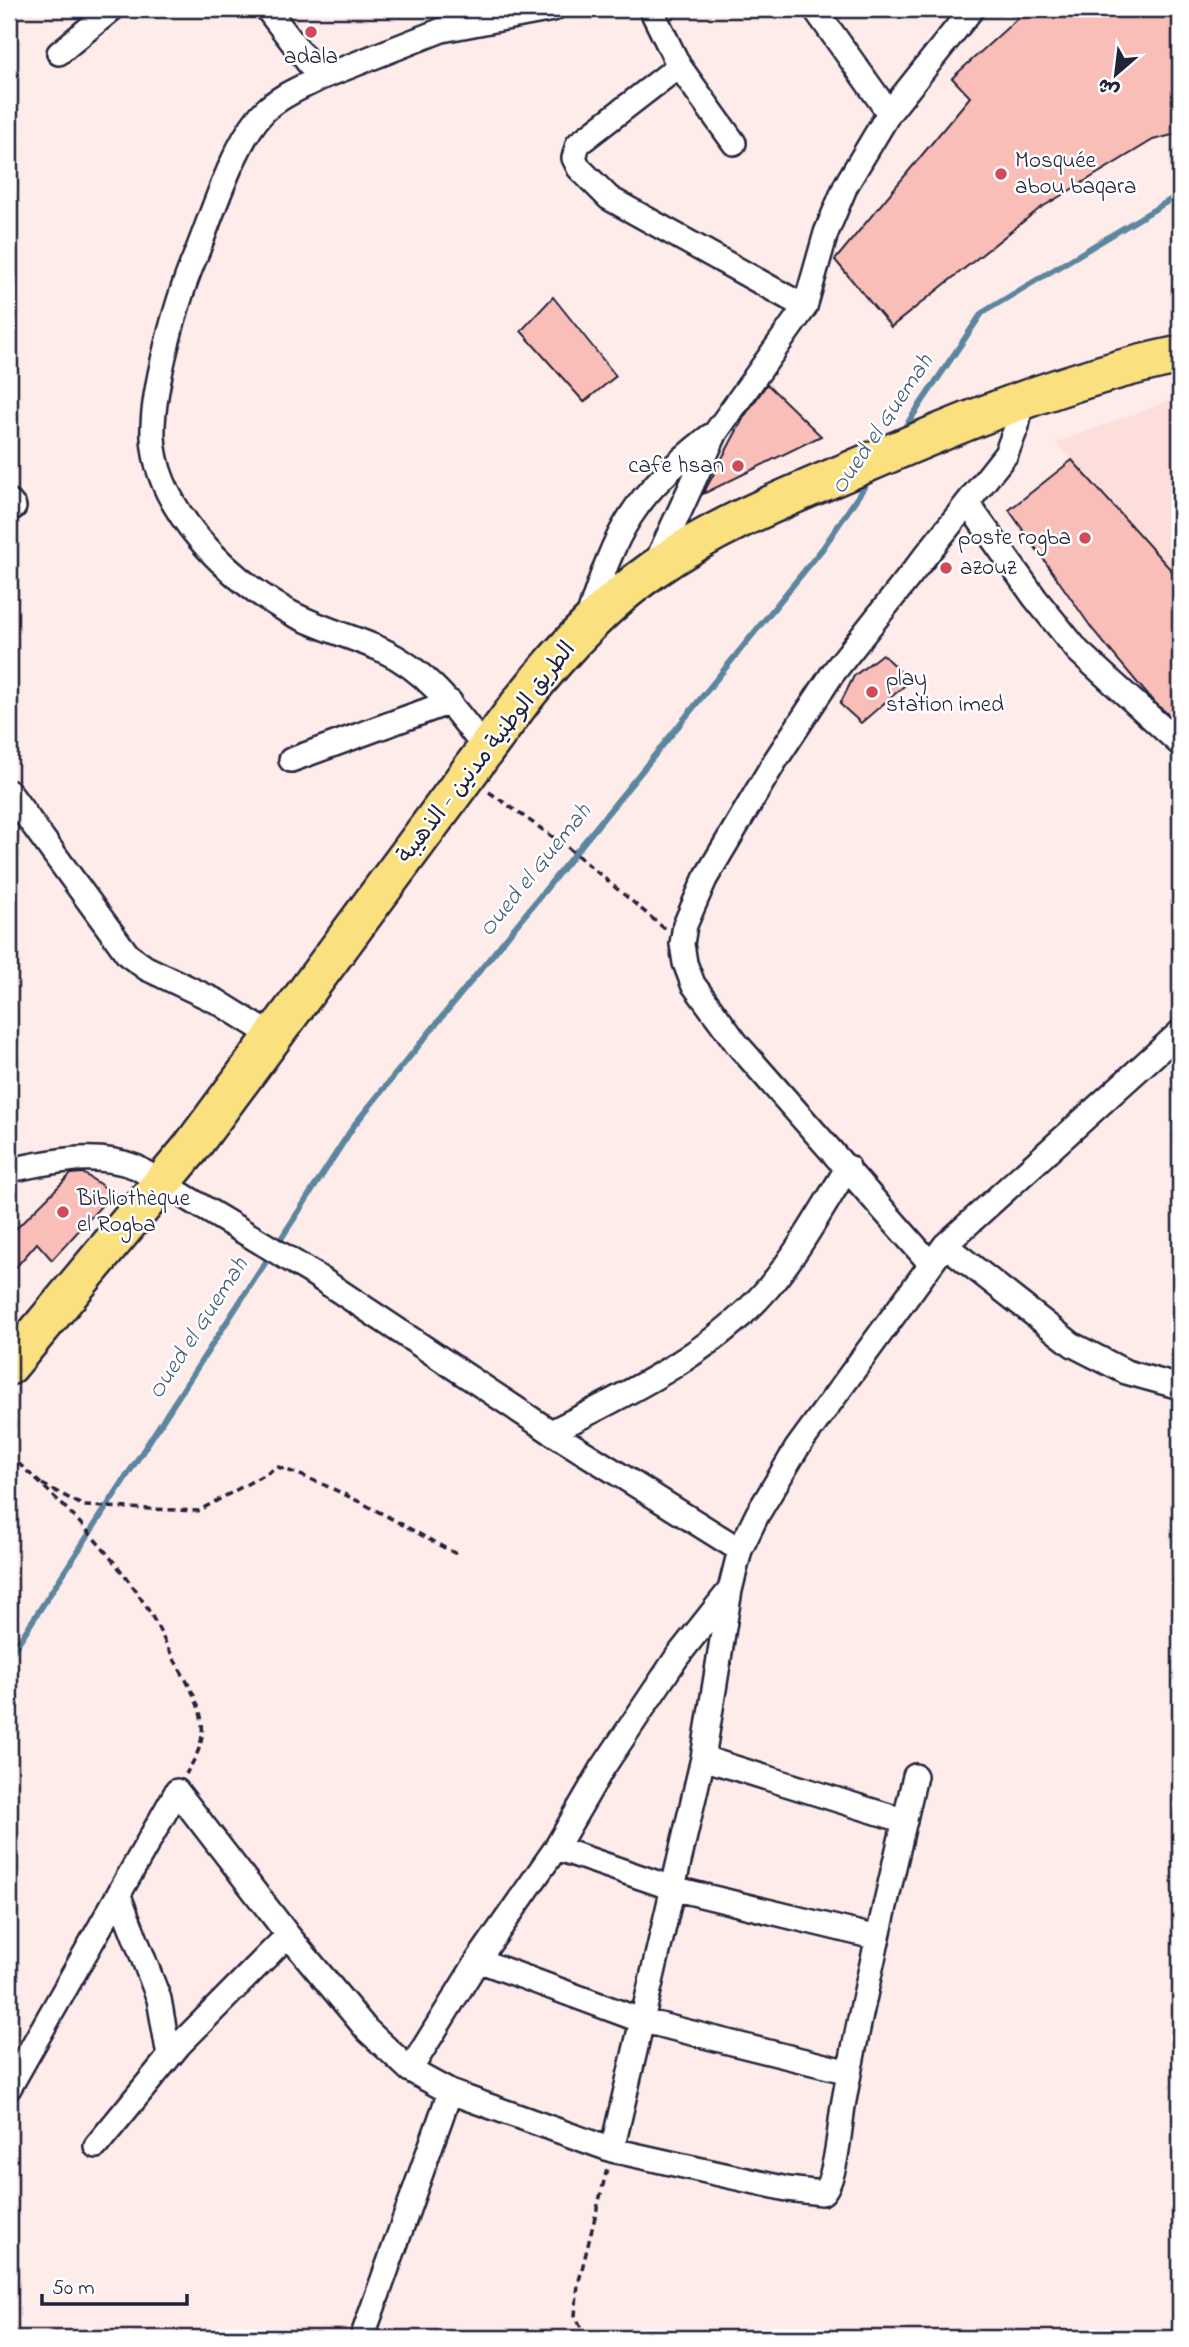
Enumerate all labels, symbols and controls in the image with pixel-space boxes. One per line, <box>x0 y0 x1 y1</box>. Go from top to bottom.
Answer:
marker: adala <box>303 24 319 40</box>
north arrow <box>1080 38 1150 108</box>
place label: adala <box>284 41 338 74</box>
text: ش <box>1094 70 1125 104</box>
place label: Mosquée abou baqara <box>1015 145 1136 204</box>
marker: Mosquée abou baqara <box>993 166 1009 182</box>
water label: Oued el Guemah <box>823 347 943 502</box>
place label: cafe hsan <box>628 450 724 483</box>
marker: cafe hsan <box>730 458 746 474</box>
place label: poste rogba <box>958 522 1071 556</box>
marker: poste rogba <box>1077 530 1093 546</box>
place label: azouz <box>960 552 1017 585</box>
marker: azouz <box>938 560 954 576</box>
street label: الطريق الوطنية مدنين - الذهيبة <box>390 635 584 871</box>
place label: play station imed <box>886 663 1004 722</box>
marker: play station imed <box>864 684 880 700</box>
water label: Oued el Guemah <box>471 796 601 945</box>
place label: Bibliothèque el Rogba <box>76 1183 191 1243</box>
marker: Bibliothèque el Rogba <box>55 1204 71 1220</box>
water label: Oued el Guemah <box>140 1251 258 1407</box>
scale bar <box>42 2263 187 2307</box>
text: 50 m <box>52 2274 95 2304</box>

